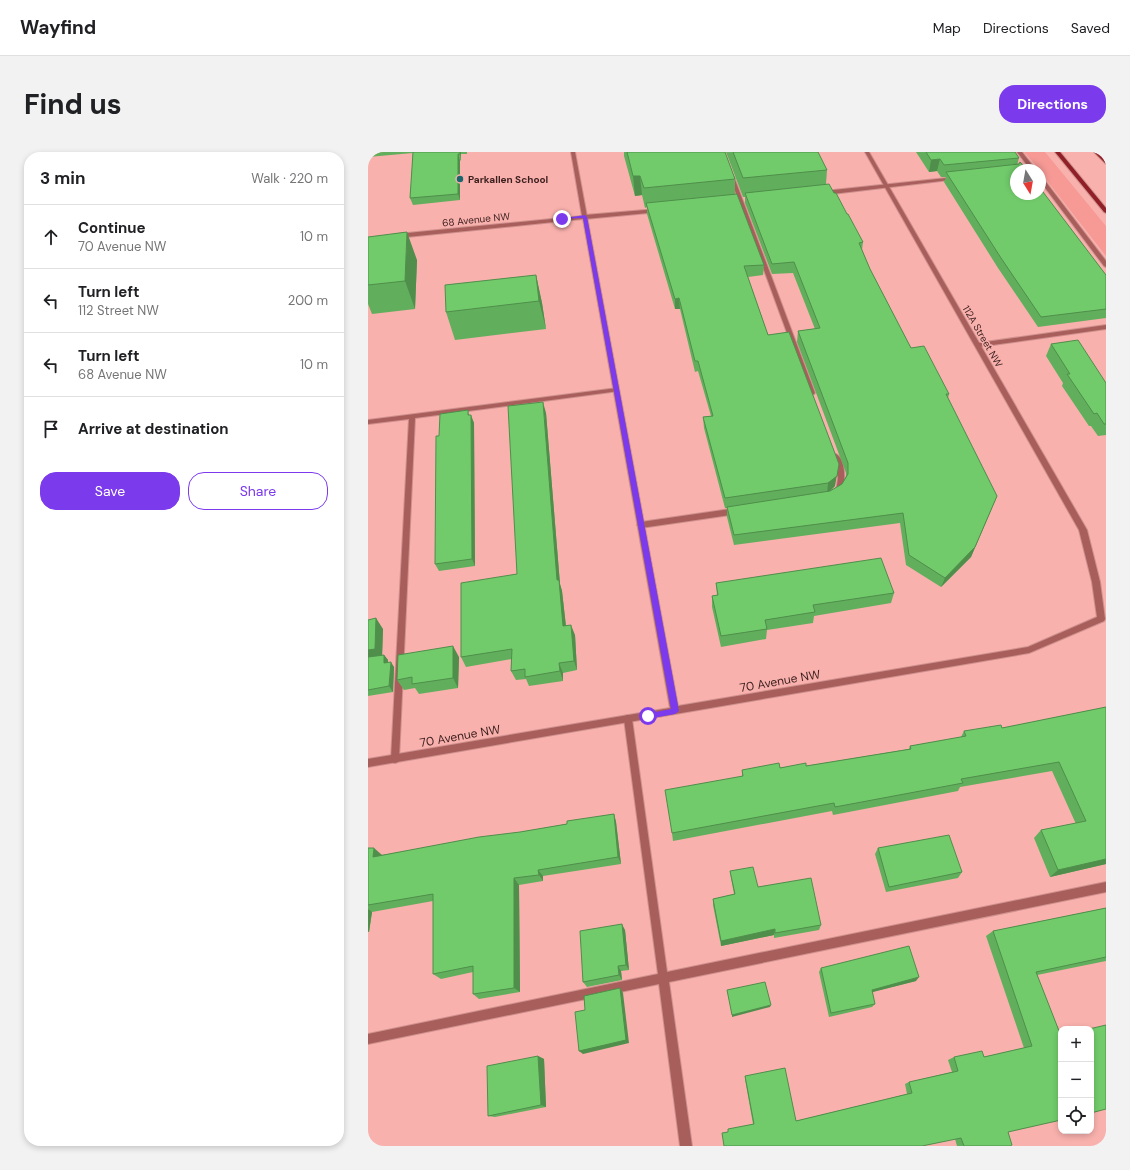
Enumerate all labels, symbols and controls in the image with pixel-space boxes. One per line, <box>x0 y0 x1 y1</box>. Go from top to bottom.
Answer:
text: Wayfind <box>20 15 96 40</box>
text: Map <box>933 19 961 37</box>
text: Directions <box>983 19 1049 37</box>
text: Saved <box>1071 19 1110 37</box>
button: Directions <box>999 85 1106 123</box>
text: Find us <box>24 86 122 123</box>
north arrow <box>1010 164 1046 200</box>
text: 3 min <box>40 167 85 189</box>
text: Walk · 220 m <box>251 170 328 187</box>
place label: Parkallen School <box>468 173 549 186</box>
marker: Parkallen School <box>455 174 465 184</box>
street label: 68 Avenue NW <box>441 209 511 230</box>
route end <box>553 210 571 228</box>
text: Continue <box>78 218 146 238</box>
icon: ahead <box>40 226 62 248</box>
text: 10 m <box>300 228 328 245</box>
text: 70 Avenue NW <box>78 238 166 255</box>
text: Turn left <box>78 282 139 302</box>
icon: left <box>40 290 62 312</box>
text: 200 m <box>288 292 328 309</box>
text: 112 Street NW <box>78 302 159 319</box>
street label: 112A Street NW <box>960 303 1006 370</box>
text: Turn left <box>78 346 139 366</box>
icon: left <box>40 354 62 376</box>
text: 10 m <box>300 356 328 373</box>
text: 68 Avenue NW <box>78 366 167 383</box>
icon: arrive <box>40 418 62 440</box>
text: Arrive at destination <box>78 419 229 439</box>
button: Save <box>40 472 180 510</box>
button: Share <box>188 472 328 510</box>
street label: 70 Avenue NW <box>738 666 822 696</box>
route start <box>639 707 657 725</box>
street label: 70 Avenue NW <box>418 721 502 751</box>
map controls <box>1058 1026 1094 1134</box>
button: + <box>1058 1026 1094 1062</box>
button: − <box>1058 1062 1094 1098</box>
button: locate <box>1058 1098 1094 1134</box>

